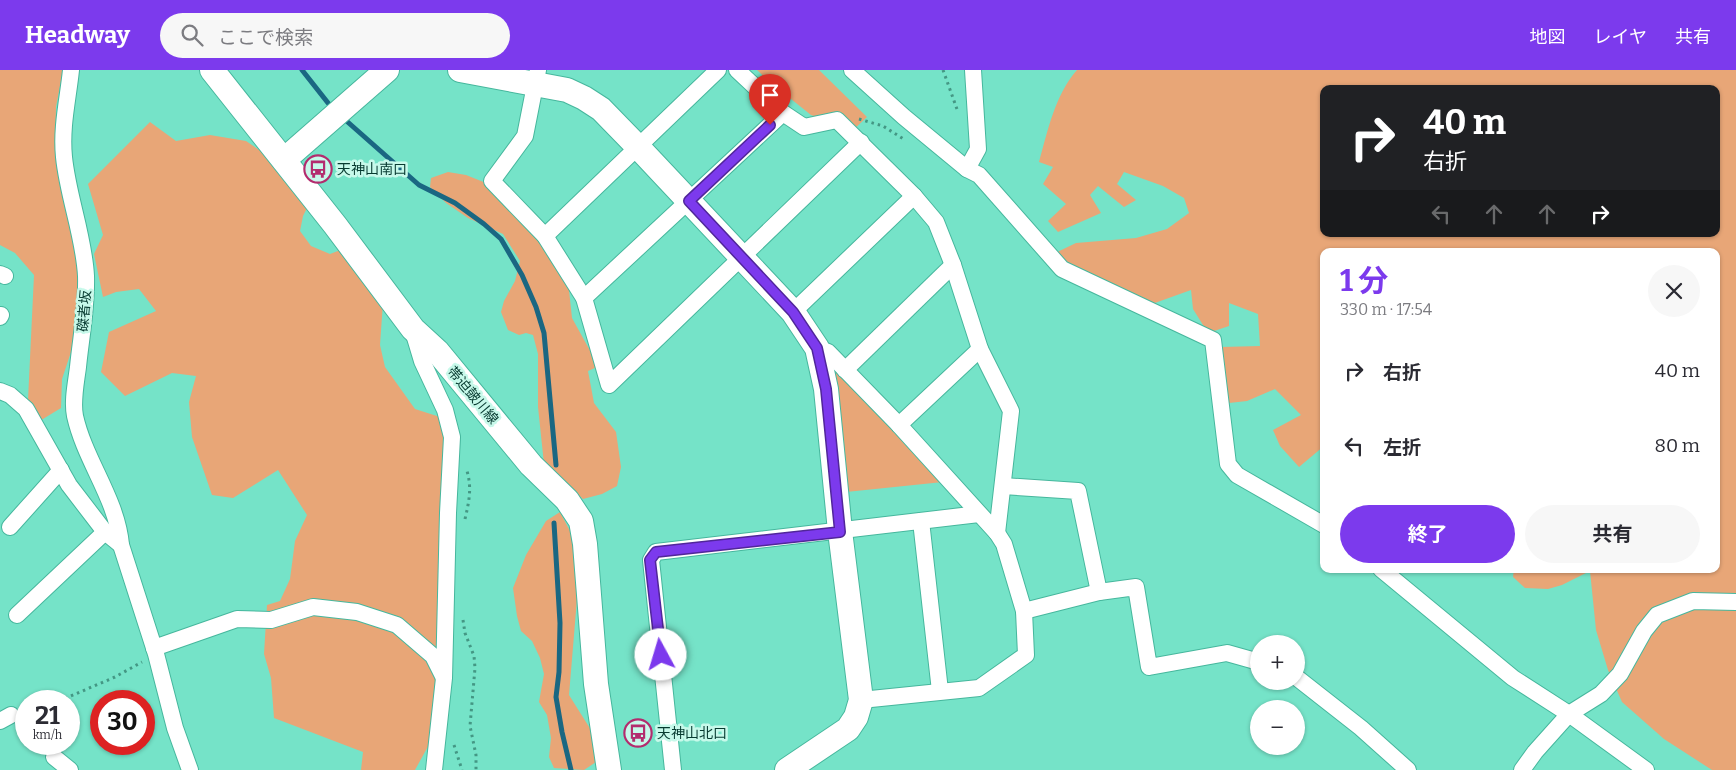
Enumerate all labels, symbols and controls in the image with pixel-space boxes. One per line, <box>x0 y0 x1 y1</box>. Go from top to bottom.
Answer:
search box <box>160 13 510 58</box>
text: Headway <box>25 21 130 49</box>
icon: search <box>178 21 206 49</box>
text: ここで検索 <box>218 26 313 49</box>
text: 地図 <box>1530 26 1566 48</box>
text: レイヤ <box>1594 26 1647 48</box>
text: 共有 <box>1675 26 1711 48</box>
pin <box>749 74 791 125</box>
icon: arrive <box>756 81 784 109</box>
text: 40 m <box>1423 101 1506 143</box>
icon: right <box>1340 105 1405 170</box>
text: 右折 <box>1423 148 1467 175</box>
bus stop icon: 天神山南口 <box>303 154 333 184</box>
place label: 天神山南口 <box>337 161 407 178</box>
icon: left <box>1427 200 1455 228</box>
icon: ahead <box>1480 200 1508 228</box>
icon: ahead <box>1533 200 1561 228</box>
icon: right <box>1586 200 1614 228</box>
text: 1 分 <box>1340 263 1388 299</box>
button: close <box>1648 265 1700 317</box>
street label: 磔者坂 <box>74 289 95 333</box>
text: 330 m · 17:54 <box>1340 300 1432 319</box>
icon: right <box>1340 357 1368 385</box>
text: 40 m <box>1655 359 1700 382</box>
text: 右折 <box>1383 361 1421 384</box>
street label: 帯迫皷川線 <box>444 363 502 428</box>
icon: left <box>1340 432 1368 460</box>
text: 80 m <box>1654 434 1700 457</box>
text: 左折 <box>1383 436 1421 459</box>
button: 終了 <box>1340 505 1515 563</box>
button: 共有 <box>1525 505 1700 563</box>
position arrow <box>634 628 686 680</box>
map controls <box>1250 635 1305 755</box>
button: + <box>1250 635 1305 690</box>
speed limit sign: 30 <box>90 690 155 755</box>
button: − <box>1250 700 1305 755</box>
text: 21 <box>35 701 60 731</box>
bus stop icon: 天神山北口 <box>623 718 653 748</box>
place label: 天神山北口 <box>657 725 727 742</box>
text: km/h <box>33 728 62 742</box>

